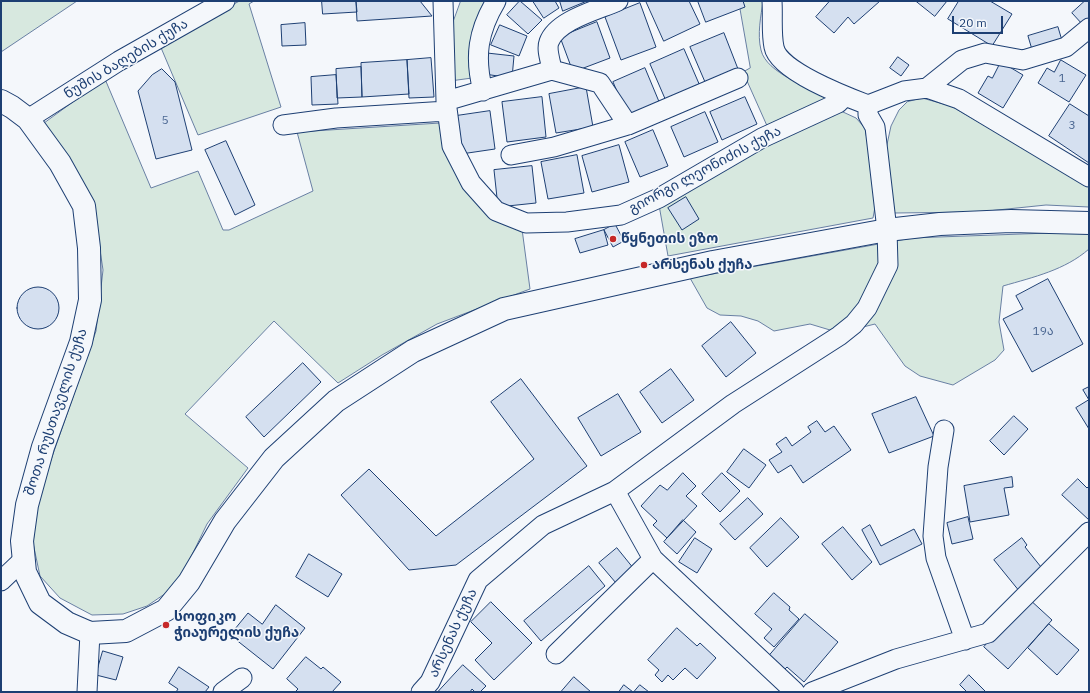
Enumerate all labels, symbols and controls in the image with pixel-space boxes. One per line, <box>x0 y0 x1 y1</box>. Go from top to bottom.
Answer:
scale bar <box>954 8 1005 34</box>
street label: ნუშის ბაღების ქუჩა <box>61 15 191 103</box>
text: 20 m <box>959 15 987 30</box>
house number: 1 <box>1058 72 1066 86</box>
house number: 5 <box>161 114 169 128</box>
house number: 3 <box>1068 119 1076 133</box>
street label: გიორგი ლეონიძის ქუჩა <box>626 123 784 217</box>
place label: წყნეთის ეზო <box>621 231 718 247</box>
marker: წყნეთის ეზო <box>608 234 618 244</box>
place label: არსენას ქუჩა <box>652 257 752 273</box>
marker: არსენას ქუჩა <box>639 260 649 270</box>
house number: 19ა <box>1033 325 1053 339</box>
street label: შოთა რუსთაველის ქუჩა <box>21 326 91 498</box>
street label: არსენას ქუჩა <box>425 586 481 680</box>
place label: სოფიკო ჭიაურელის ქუჩა <box>174 609 299 642</box>
marker: სოფიკო ჭიაურელის ქუჩა <box>161 620 171 630</box>

